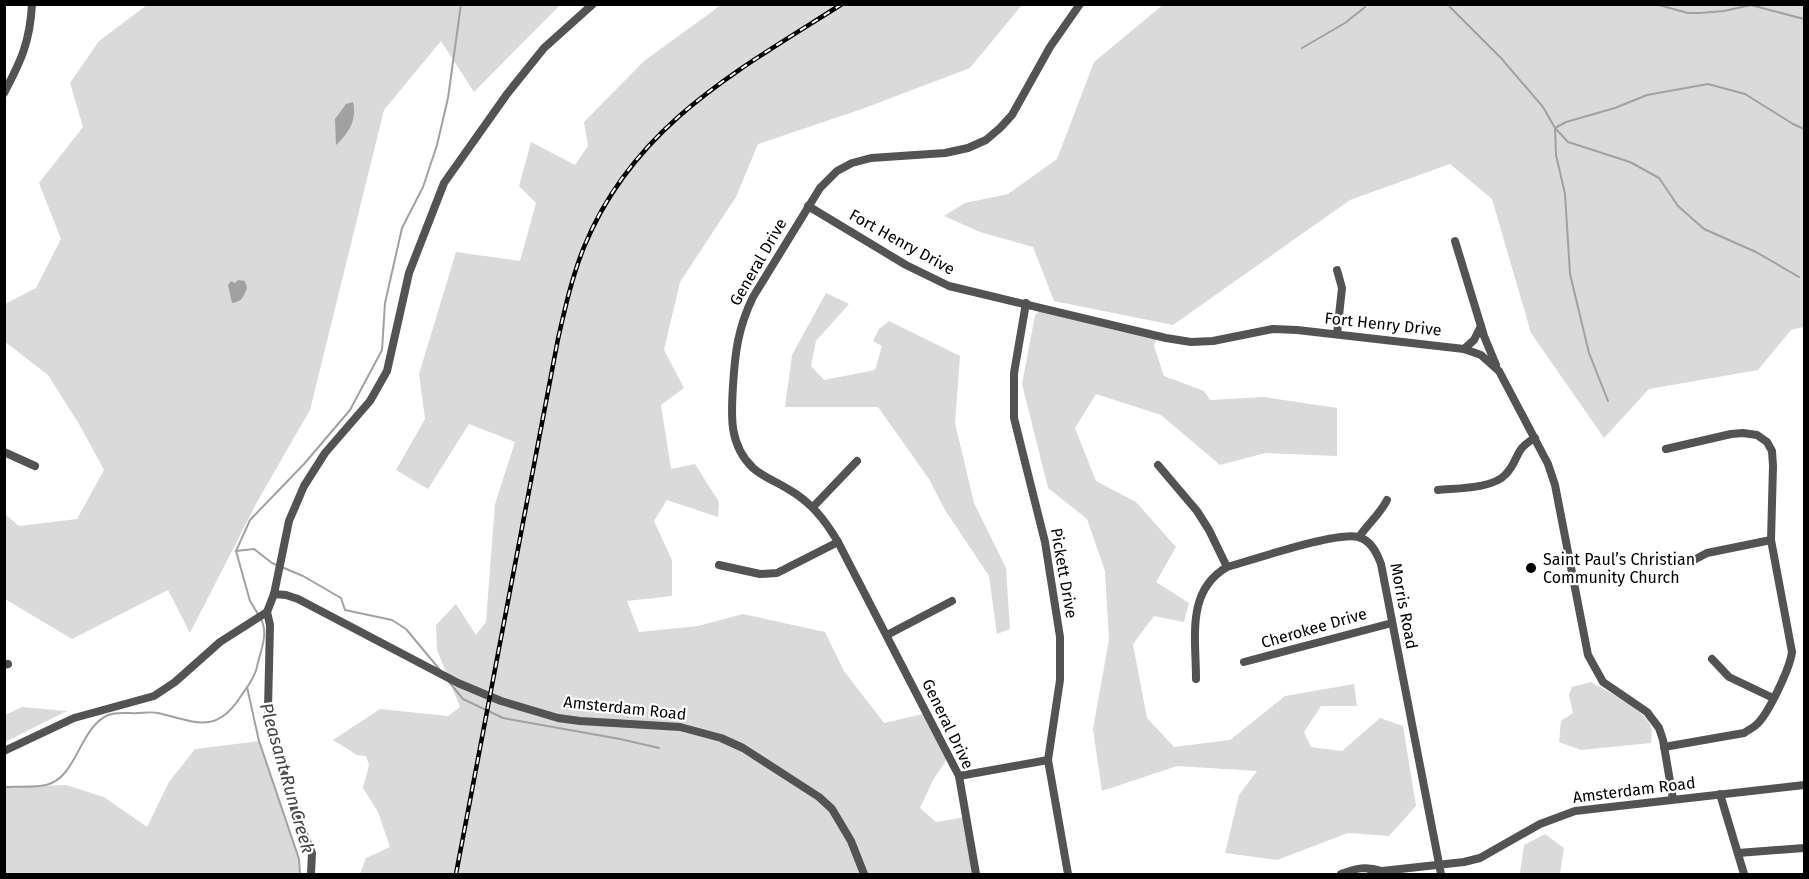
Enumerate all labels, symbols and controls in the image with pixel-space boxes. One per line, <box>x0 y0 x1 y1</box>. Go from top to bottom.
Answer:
street label: Fort Henry Drive <box>846 205 958 279</box>
street label: General Drive <box>725 215 791 309</box>
street label: Fort Henry Drive <box>1324 308 1442 340</box>
street label: Pickett Drive <box>1047 526 1081 620</box>
place label: Saint Paul’s Christian Community Church <box>1543 550 1695 587</box>
street label: Morris Road <box>1386 561 1422 651</box>
marker: Saint Paul’s Christian Community Church <box>1524 561 1538 575</box>
street label: Cherokee Drive <box>1259 604 1369 652</box>
street label: General Drive <box>918 676 978 772</box>
street label: Amsterdam Road <box>563 692 687 724</box>
water label: Pleasant Run Creek <box>255 700 319 856</box>
street label: Amsterdam Road <box>1572 773 1696 807</box>

